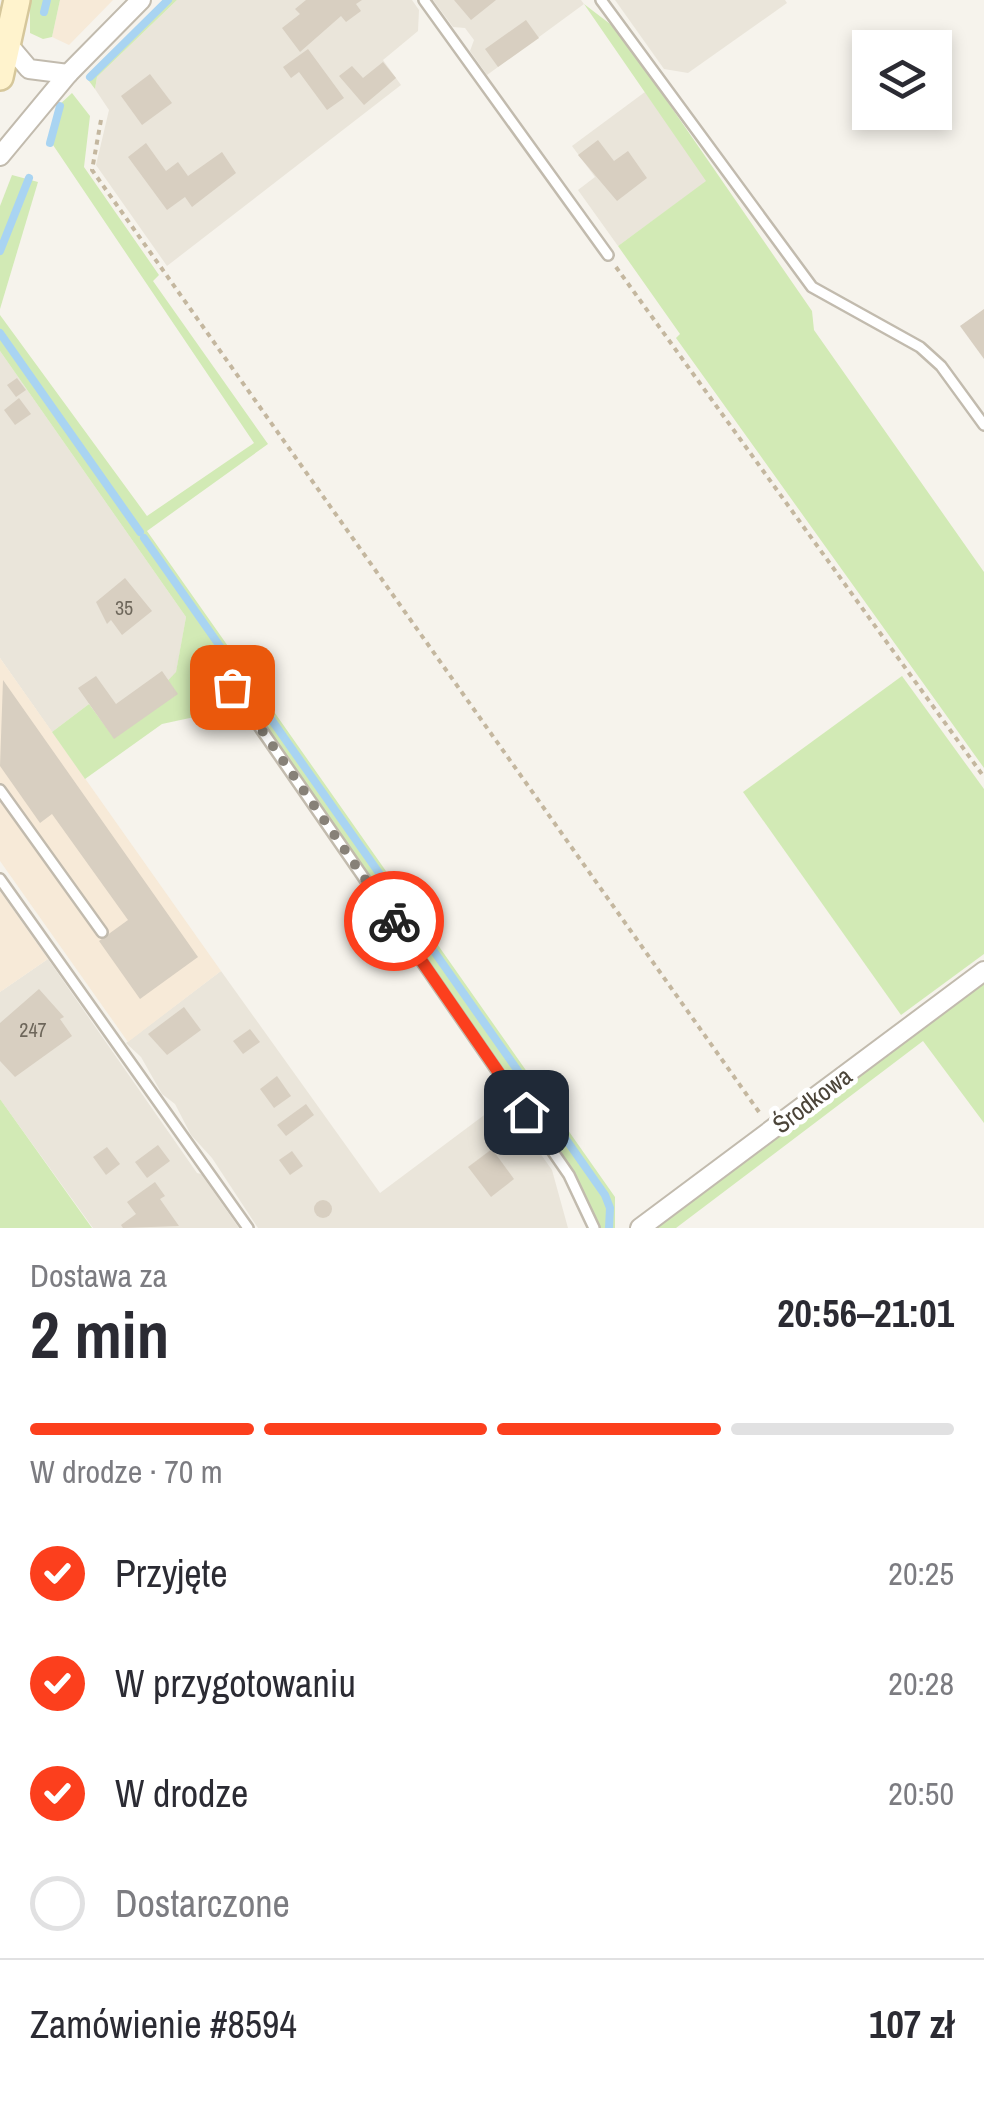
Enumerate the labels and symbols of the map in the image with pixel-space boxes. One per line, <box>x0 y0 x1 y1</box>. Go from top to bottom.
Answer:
house number: 35 <box>115 594 133 621</box>
pin <box>190 645 275 730</box>
courier <box>344 871 444 971</box>
house number: 247 <box>19 1016 47 1043</box>
street label: Środkowa <box>765 1059 859 1141</box>
pin <box>484 1070 569 1155</box>

